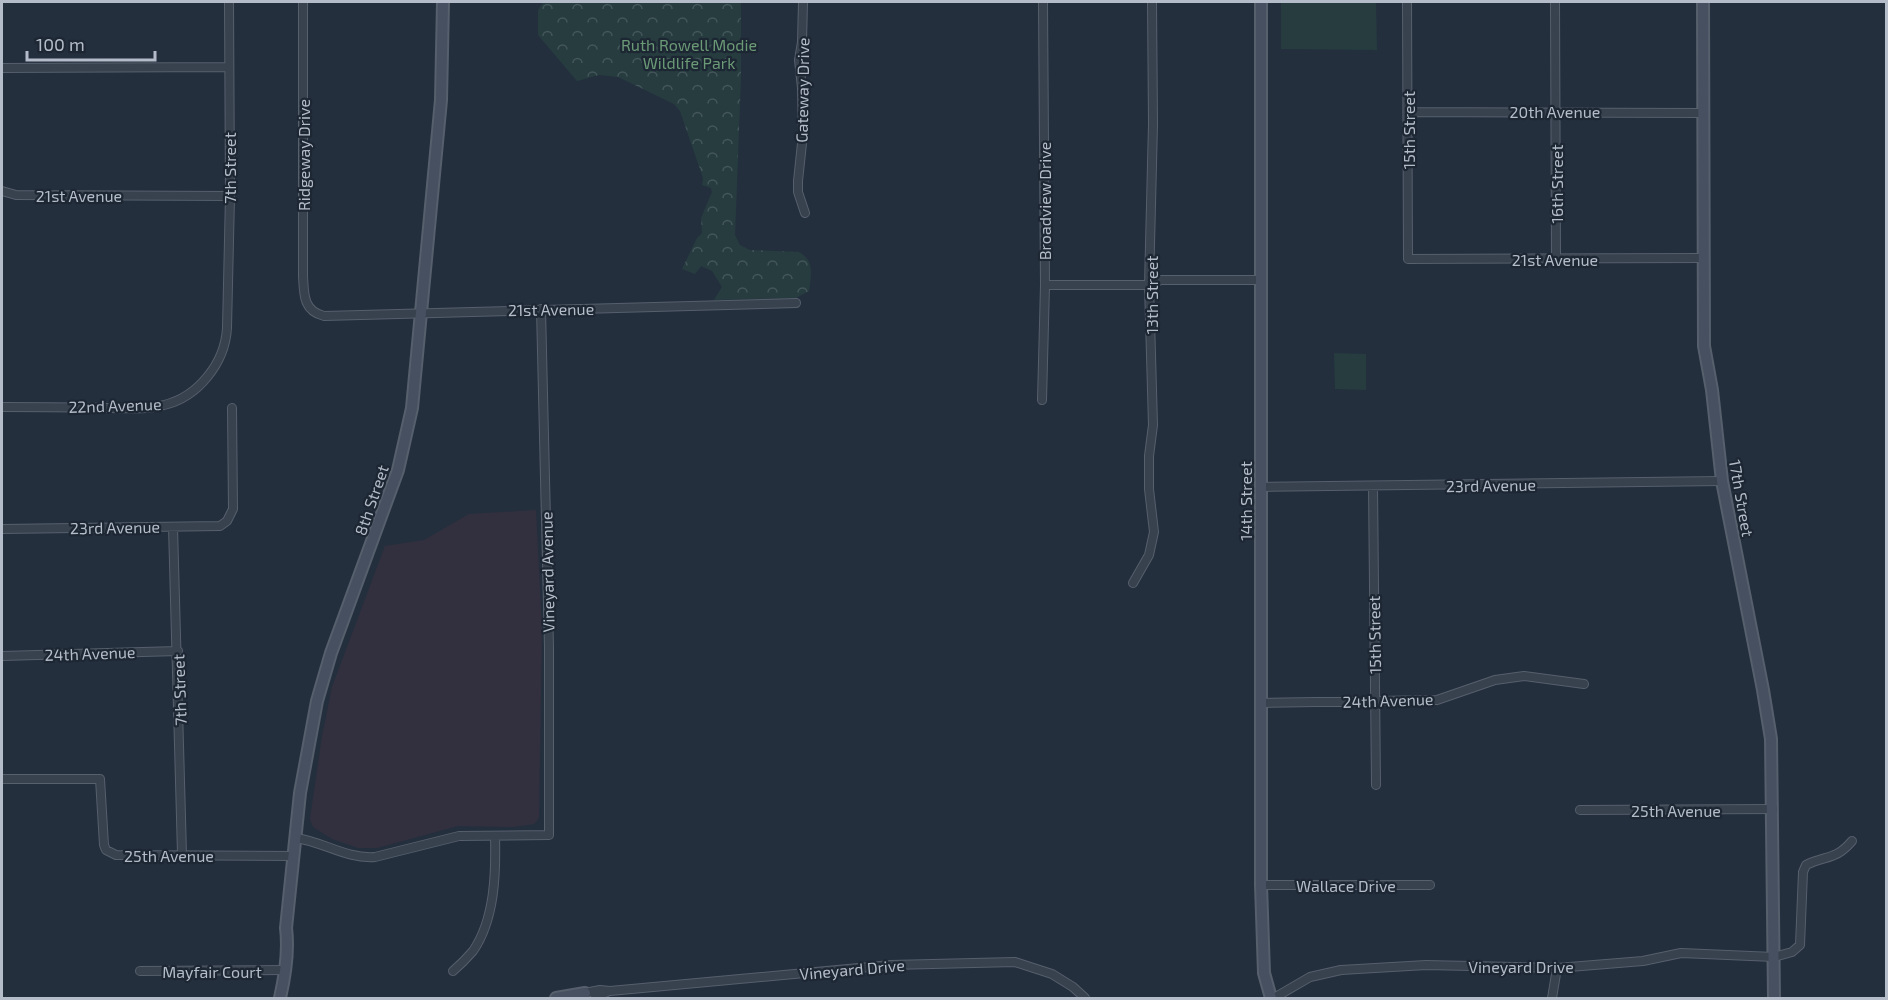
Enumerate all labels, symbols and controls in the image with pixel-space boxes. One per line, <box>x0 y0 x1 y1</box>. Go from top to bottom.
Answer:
scale bar <box>27 24 154 62</box>
text: 100 m <box>36 33 85 55</box>
park label: Ruth Rowell Modie Wildlife Park <box>621 35 757 72</box>
street label: Gateway Drive <box>792 37 812 143</box>
street label: 15th Street <box>1399 91 1418 169</box>
street label: Ridgeway Drive <box>294 99 313 211</box>
street label: 20th Avenue <box>1510 102 1600 121</box>
street label: 7th Street <box>220 132 239 204</box>
street label: Broadview Drive <box>1035 142 1054 260</box>
street label: 16th Street <box>1547 145 1566 223</box>
street label: 21st Avenue <box>36 186 122 205</box>
street label: 21st Avenue <box>1512 250 1598 269</box>
street label: 13th Street <box>1142 256 1161 334</box>
street label: 21st Avenue <box>508 299 594 319</box>
street label: 22nd Avenue <box>68 394 162 416</box>
street label: 17th Street <box>1726 458 1758 538</box>
street label: 14th Street <box>1236 461 1255 541</box>
street label: 8th Street <box>350 462 392 538</box>
street label: 23rd Avenue <box>1446 475 1536 495</box>
street label: Vineyard Avenue <box>536 511 558 633</box>
street label: 23rd Avenue <box>70 517 160 537</box>
street label: 15th Street <box>1364 596 1384 674</box>
street label: 24th Avenue <box>44 642 136 664</box>
street label: 7th Street <box>168 654 190 726</box>
street label: 24th Avenue <box>1342 689 1434 711</box>
street label: 25th Avenue <box>1631 801 1721 820</box>
street label: 25th Avenue <box>124 846 214 865</box>
street label: Wallace Drive <box>1296 876 1396 895</box>
street label: Vineyard Drive <box>799 955 905 983</box>
street label: Vineyard Drive <box>1468 957 1574 976</box>
street label: Mayfair Court <box>162 962 262 981</box>

